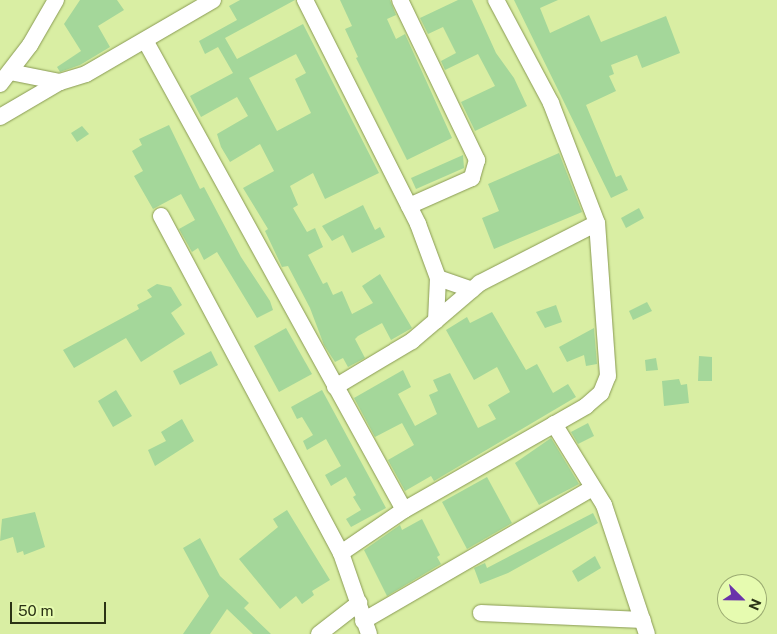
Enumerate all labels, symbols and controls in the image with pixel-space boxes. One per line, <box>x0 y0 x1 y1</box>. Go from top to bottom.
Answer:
north arrow <box>717 574 767 624</box>
scale bar <box>12 592 109 624</box>
text: N <box>745 596 764 613</box>
text: 50 m <box>18 602 53 619</box>

